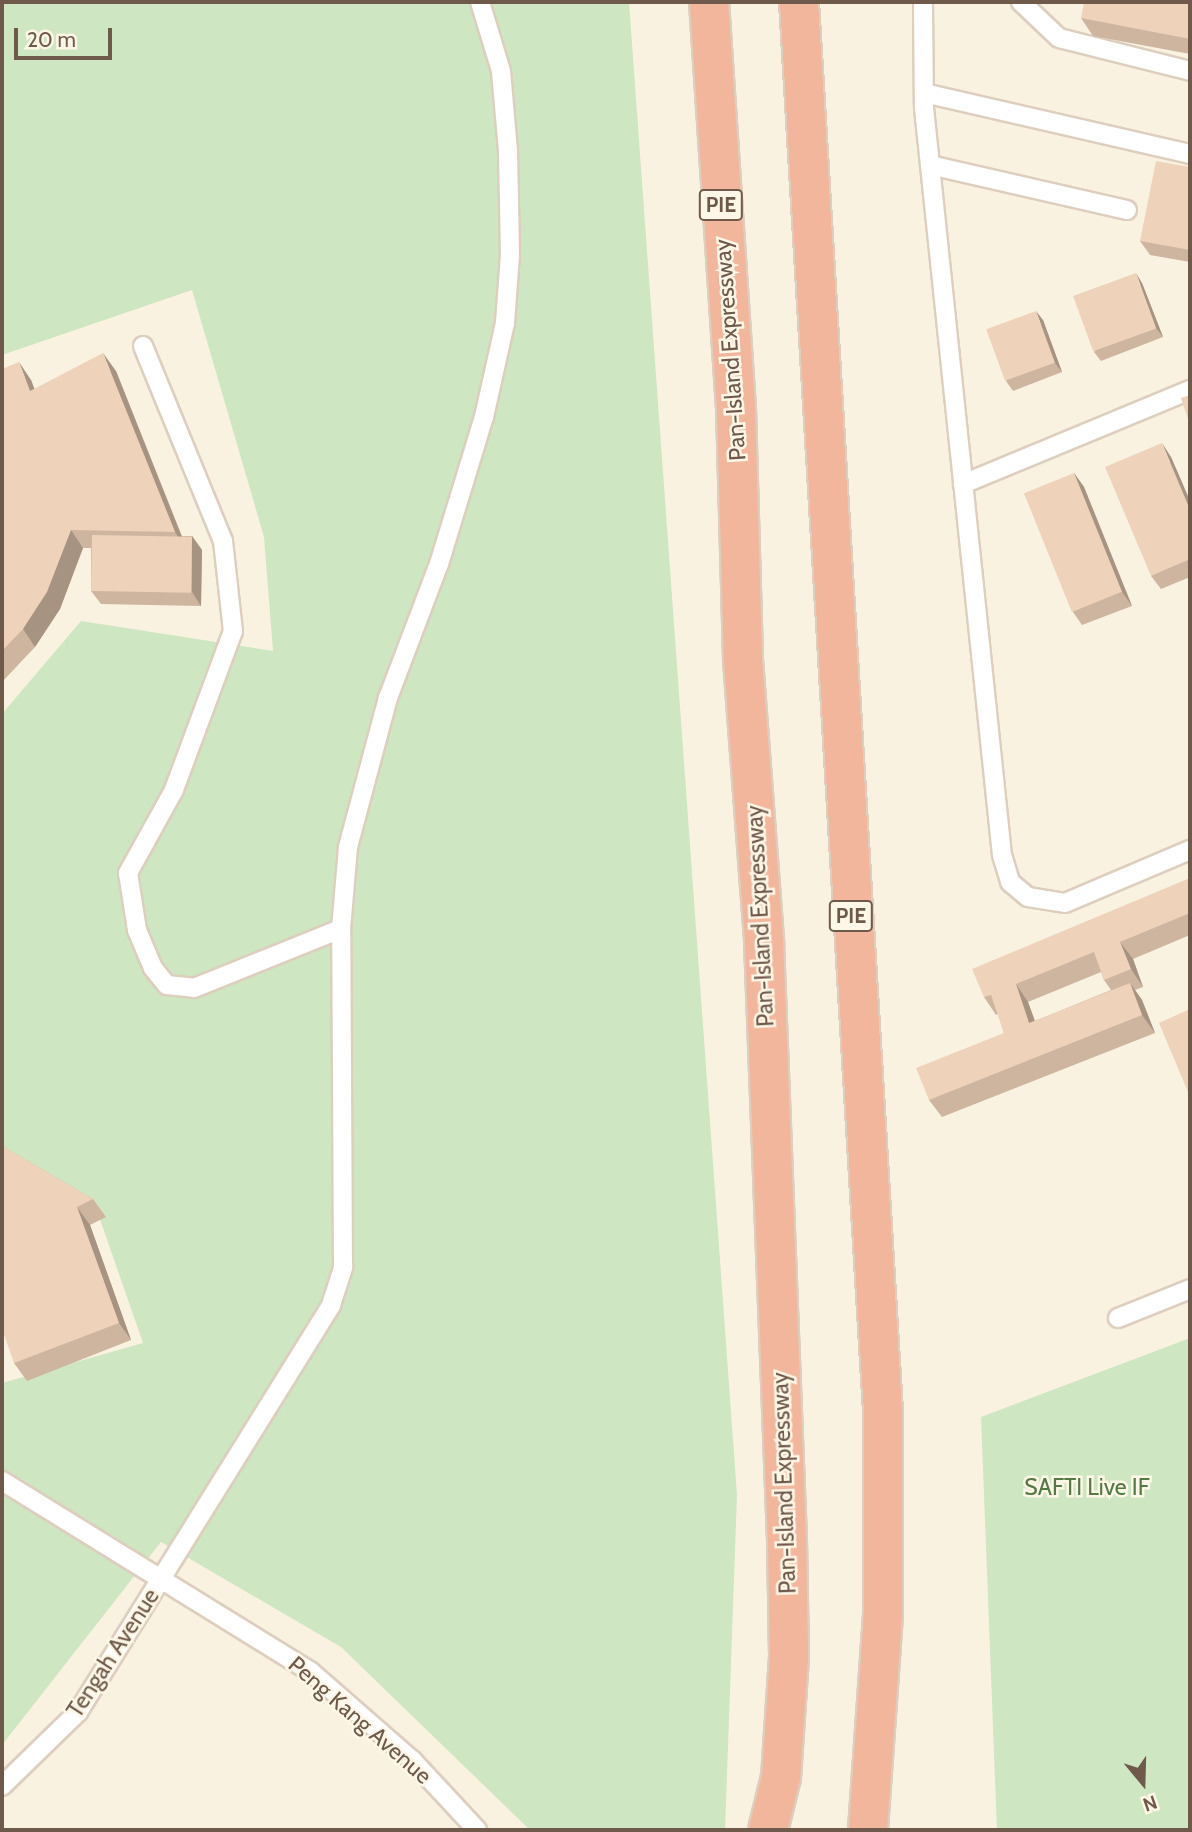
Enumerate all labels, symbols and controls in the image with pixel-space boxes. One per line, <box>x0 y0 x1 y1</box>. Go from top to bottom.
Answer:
scale bar <box>18 14 116 58</box>
text: 20 m <box>27 27 76 52</box>
road number: PIE <box>698 188 744 222</box>
street label: Pan-Island Expressway <box>708 238 752 462</box>
street label: Pan-Island Expressway <box>740 804 780 1028</box>
road number: PIE <box>828 898 874 934</box>
street label: Pan-Island Expressway <box>766 1372 802 1594</box>
park label: SAFTI Live IF <box>1024 1473 1150 1501</box>
street label: Tengah Avenue <box>61 1583 165 1723</box>
street label: Peng Kang Avenue <box>283 1650 437 1790</box>
north arrow <box>1108 1748 1178 1818</box>
text: N <box>1140 1790 1160 1816</box>

